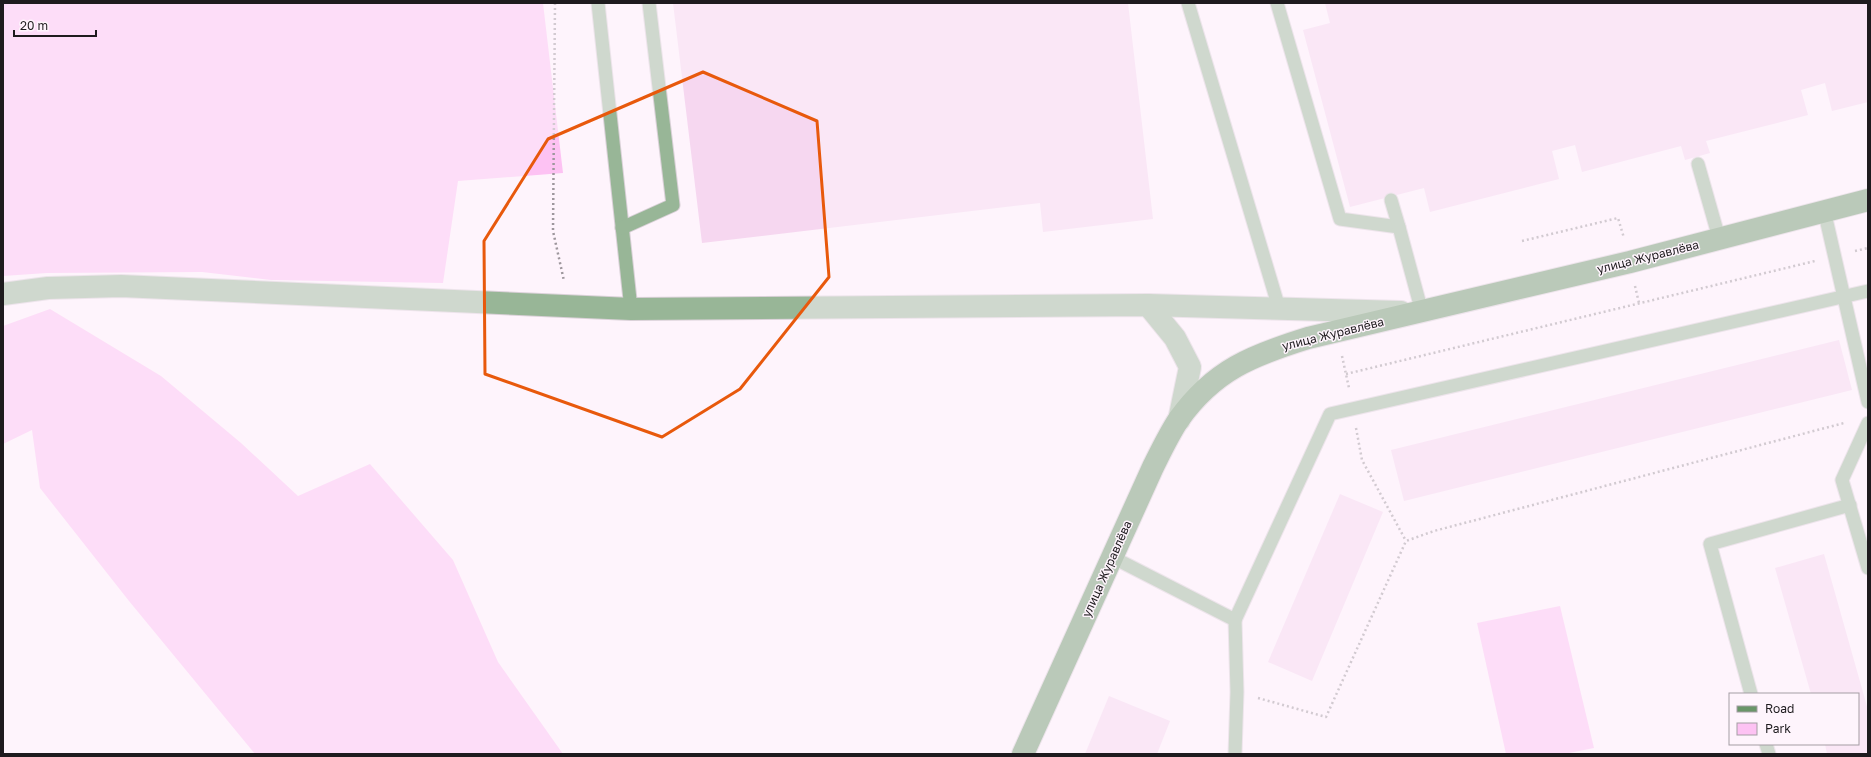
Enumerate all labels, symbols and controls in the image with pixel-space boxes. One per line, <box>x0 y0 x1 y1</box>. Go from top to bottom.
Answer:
scale bar <box>14 12 96 38</box>
text: 20 m <box>20 18 48 33</box>
street label: улица Журавлёва <box>1595 237 1700 276</box>
street label: улица Журавлёва <box>1280 314 1385 353</box>
street label: улица Журавлёва <box>1078 518 1135 620</box>
legend <box>1729 693 1859 745</box>
text: Road <box>1765 701 1794 716</box>
text: Park <box>1765 721 1791 736</box>

